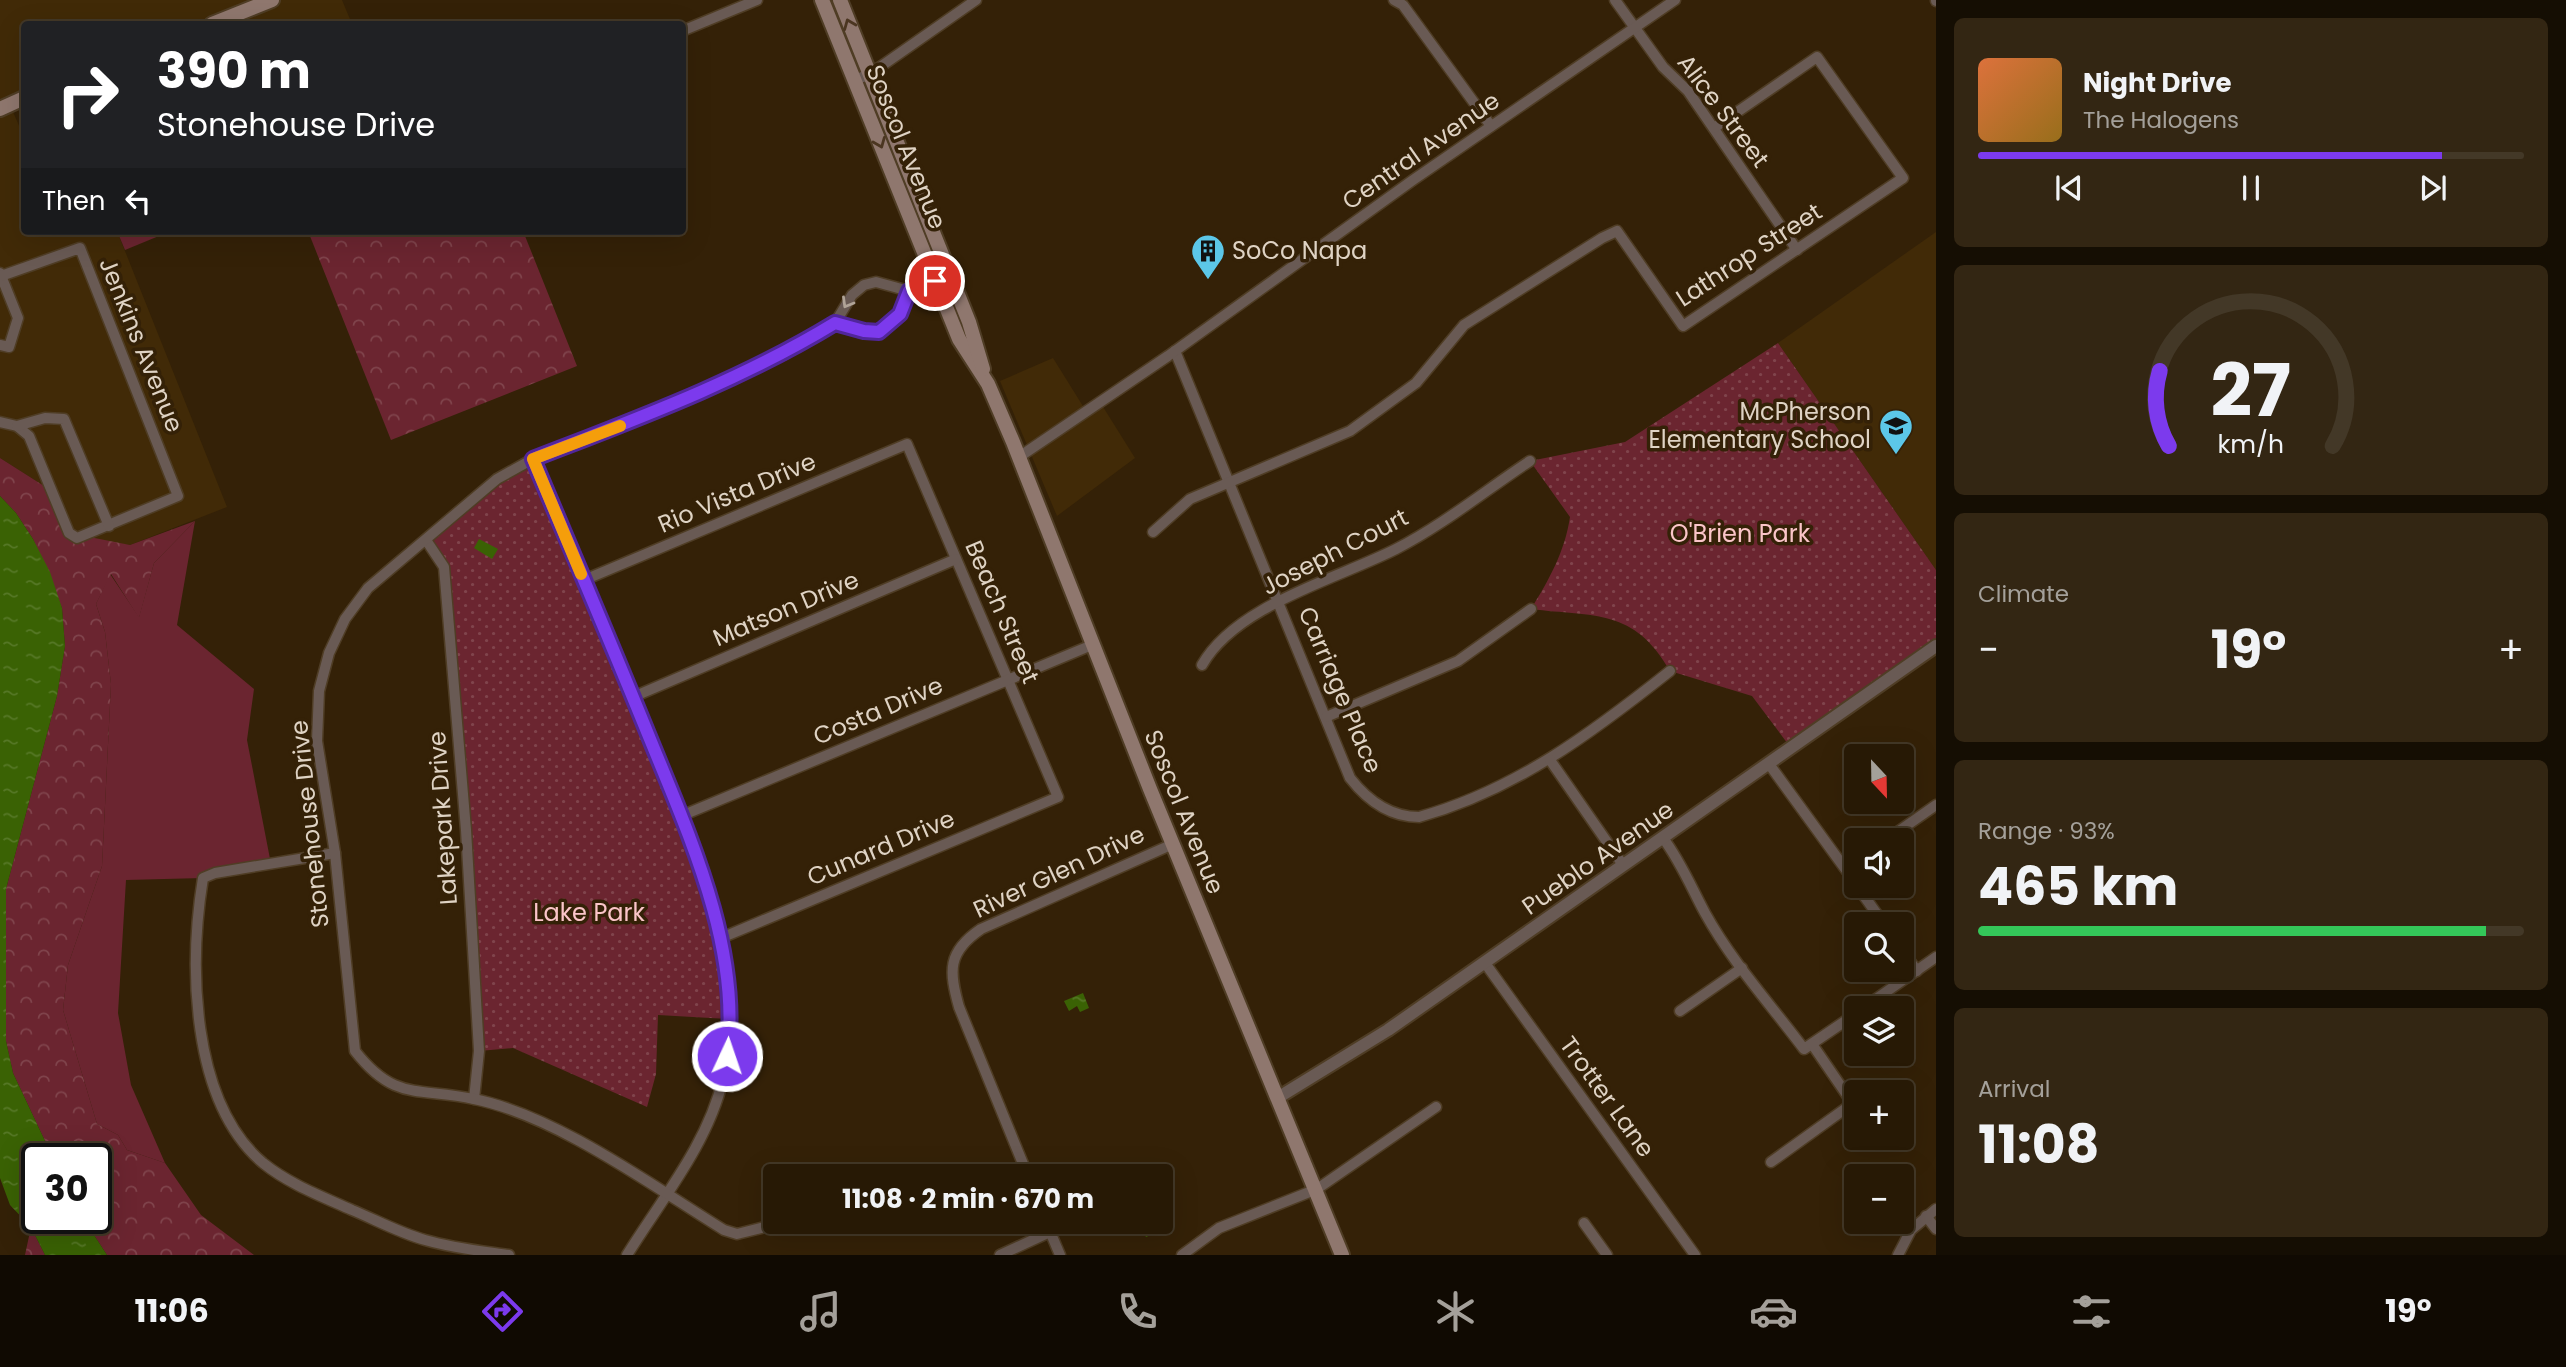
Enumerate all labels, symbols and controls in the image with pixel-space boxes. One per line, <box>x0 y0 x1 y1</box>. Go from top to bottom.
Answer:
one-way arrow <box>844 18 858 30</box>
text: 390 m <box>157 37 311 105</box>
street label: Alice Street <box>1670 47 1777 174</box>
icon: right <box>42 49 133 140</box>
street label: Soscol Avenue <box>859 60 954 234</box>
text: Night Drive <box>2083 65 2231 101</box>
street label: Central Avenue <box>1335 84 1506 217</box>
text: Stonehouse Drive <box>157 102 435 147</box>
text: The Halogens <box>2083 104 2239 136</box>
one-way arrow <box>871 137 885 149</box>
icon: previous <box>2050 169 2088 207</box>
icon: pause <box>2232 169 2270 207</box>
icon: next <box>2414 169 2452 207</box>
icon: left <box>119 182 157 220</box>
text: Then <box>42 183 105 219</box>
street label: Lathrop Street <box>1669 195 1828 314</box>
building icon: SoCo Napa <box>1189 232 1227 281</box>
place label: SoCo Napa <box>1232 234 1367 267</box>
pin <box>905 251 965 311</box>
street label: Jenkins Avenue <box>91 253 192 437</box>
icon: arrive <box>916 262 954 300</box>
one-way arrow <box>843 296 856 309</box>
text: 27 <box>2211 341 2291 442</box>
place label: McPherson Elementary School <box>1648 395 1871 456</box>
school or university icon: McPherson Elementary School <box>1877 407 1915 456</box>
text: km/h <box>2218 427 2284 462</box>
street label: Rio Vista Drive <box>653 444 821 541</box>
street label: Joseph Court <box>1256 500 1414 603</box>
park label: O'Brien Park <box>1670 517 1811 550</box>
street label: Beach Street <box>957 535 1047 688</box>
street label: Matson Drive <box>708 563 864 654</box>
text: Climate <box>1978 578 2069 610</box>
street label: Carriage Place <box>1291 602 1390 778</box>
text: 19° <box>2211 613 2286 686</box>
text: − <box>1978 623 1999 676</box>
text: + <box>2498 623 2524 676</box>
street label: Costa Drive <box>808 668 948 753</box>
street label: Stonehouse Drive <box>282 719 337 929</box>
street label: Soscol Avenue <box>1137 725 1232 899</box>
street label: Lakepark Drive <box>420 730 465 906</box>
north arrow <box>1844 744 1914 814</box>
map controls <box>1844 744 1914 1234</box>
street label: Pueblo Avenue <box>1515 793 1680 922</box>
street label: Cunard Drive <box>802 802 960 893</box>
text: Range · 93% <box>1978 815 2115 847</box>
street label: River Glen Drive <box>968 817 1150 926</box>
button: sound <box>1844 828 1914 898</box>
text: 465 km <box>1978 850 2178 923</box>
park label: Lake Park <box>533 896 645 929</box>
button: search <box>1844 912 1914 982</box>
button: layers <box>1844 996 1914 1066</box>
position arrow <box>690 1019 764 1093</box>
street label: Trotter Lane <box>1552 1030 1662 1164</box>
text: Arrival <box>1978 1073 2050 1105</box>
button: + <box>1844 1080 1914 1150</box>
text: 11:08 <box>1978 1108 2099 1181</box>
speed limit sign: 30 <box>21 1143 112 1234</box>
button: − <box>1844 1164 1914 1234</box>
text: 11:08 · 2 min · 670 m <box>842 1181 1094 1217</box>
icon: directions <box>478 1287 527 1336</box>
icon: music <box>796 1287 845 1336</box>
icon: phone <box>1113 1287 1162 1336</box>
icon: climate <box>1431 1287 1480 1336</box>
icon: car <box>1749 1287 1798 1336</box>
icon: filters <box>2067 1287 2116 1336</box>
text: 11:06 <box>134 1288 209 1333</box>
text: 19° <box>2385 1288 2432 1333</box>

